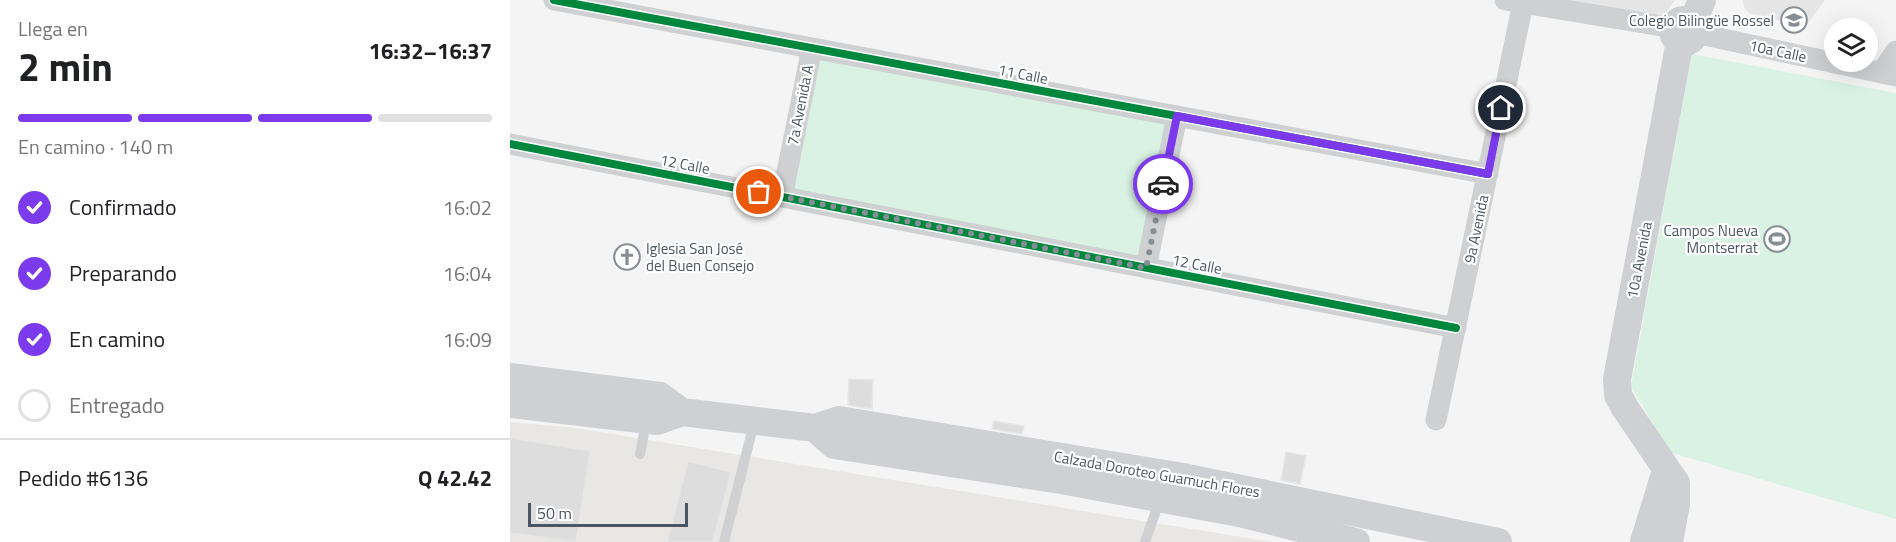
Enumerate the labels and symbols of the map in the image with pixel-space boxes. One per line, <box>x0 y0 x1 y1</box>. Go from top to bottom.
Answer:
school or university icon: Colegio Bilingüe Rossel <box>1779 5 1809 35</box>
place label: Colegio Bilingüe Rossel <box>1629 9 1774 32</box>
street label: 10a Calle <box>1747 34 1809 68</box>
street label: 11 Calle <box>996 58 1050 90</box>
street label: 7a Avenida A <box>781 63 819 147</box>
pin <box>1475 82 1526 133</box>
street label: 12 Calle <box>658 148 712 180</box>
courier <box>1133 154 1193 214</box>
pin <box>733 166 784 217</box>
street label: 9a Avenida <box>1458 192 1495 265</box>
street label: 10a Avenida <box>1620 219 1658 300</box>
place label: Campos Nueva Montserrat <box>1664 219 1759 259</box>
sports icon: Campos Nueva Montserrat <box>1762 224 1792 254</box>
place label: Iglesia San José del Buen Consejo <box>646 237 754 277</box>
church icon: Iglesia San José del Buen Consejo <box>612 242 642 272</box>
street label: 12 Calle <box>1170 248 1224 280</box>
street label: Calzada Doroteo Guamuch Flores <box>1052 445 1262 503</box>
scale bar <box>528 500 688 528</box>

